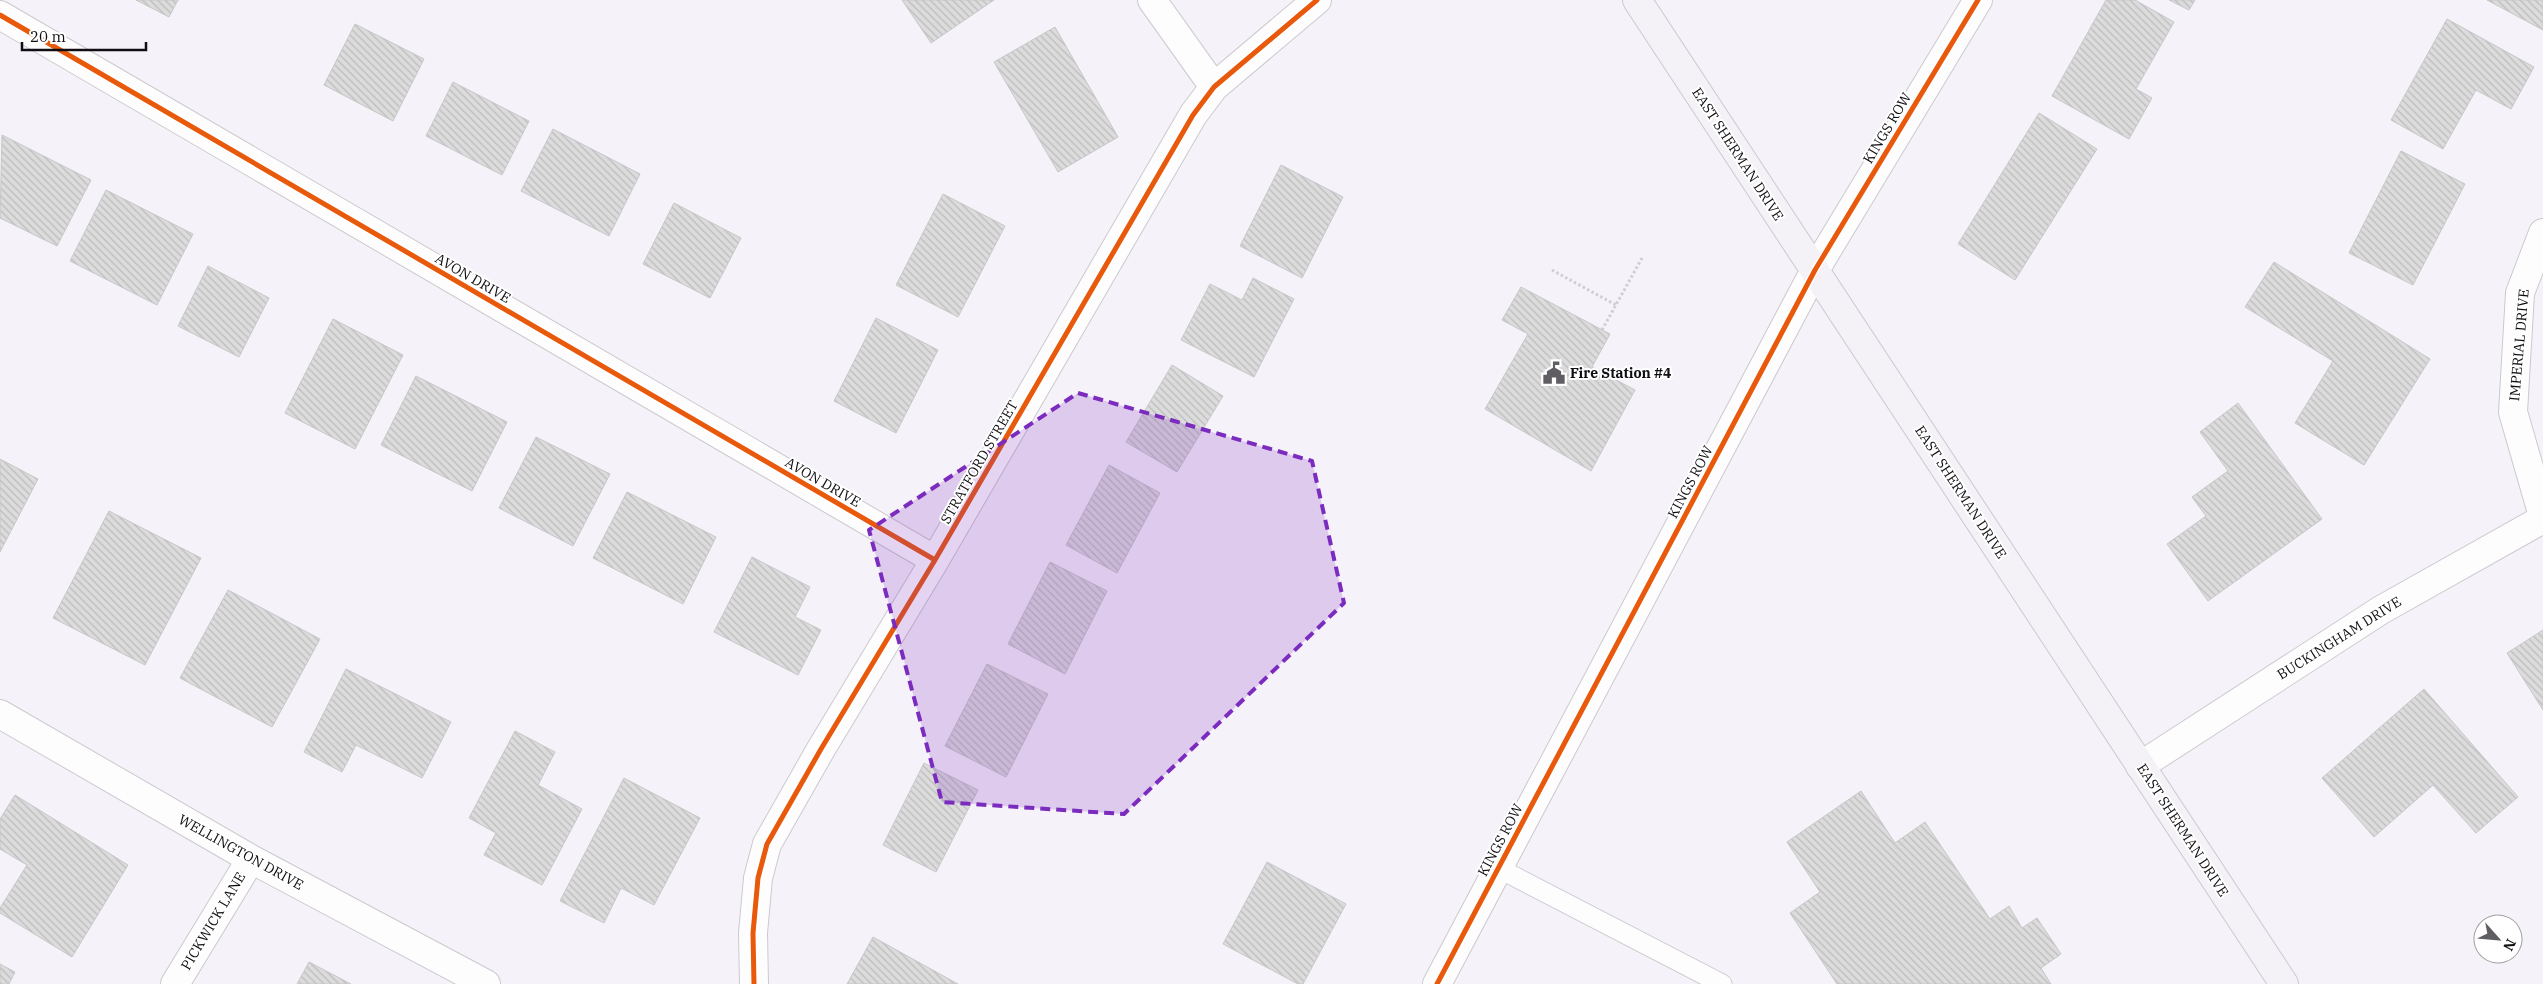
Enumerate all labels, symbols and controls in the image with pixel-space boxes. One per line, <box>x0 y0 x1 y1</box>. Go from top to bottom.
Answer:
scale bar <box>22 20 146 52</box>
text: 20 m <box>30 27 66 46</box>
street label: EAST SHERMAN DRIVE <box>1688 84 1788 224</box>
street label: KINGS ROW <box>1859 89 1915 167</box>
street label: AVON DRIVE <box>432 249 514 307</box>
street label: IMPERIAL DRIVE <box>2505 288 2533 402</box>
public building icon: Fire Station #4 <box>1541 360 1567 386</box>
place label: Fire Station #4 <box>1570 364 1671 382</box>
street label: STRATFORD STREET <box>936 397 1022 527</box>
street label: EAST SHERMAN DRIVE <box>1911 422 2011 562</box>
street label: KINGS ROW <box>1663 442 1717 521</box>
street label: AVON DRIVE <box>782 453 864 511</box>
street label: BUCKINGHAM DRIVE <box>2274 592 2404 684</box>
street label: EAST SHERMAN DRIVE <box>2133 760 2233 900</box>
street label: KINGS ROW <box>1473 800 1527 879</box>
street label: WELLINGTON DRIVE <box>175 810 307 894</box>
street label: PICKWICK LANE <box>177 869 249 973</box>
north arrow <box>2473 914 2523 964</box>
text: N <box>2499 936 2520 954</box>

